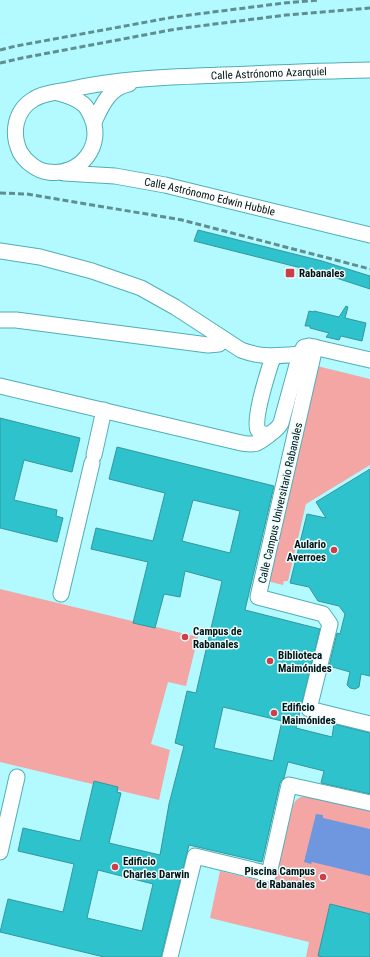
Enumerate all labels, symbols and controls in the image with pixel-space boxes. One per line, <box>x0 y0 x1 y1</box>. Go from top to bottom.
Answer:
street label: Calle Astrónomo Azarquiel <box>211 65 327 82</box>
street label: Calle Astrónomo Edwin Hubble <box>143 175 276 219</box>
marker: Rabanales <box>284 267 296 279</box>
place label: Rabanales <box>299 267 345 280</box>
street label: Calle Campus Universitario Rabanales <box>256 421 305 585</box>
place label: Aulario Averroes <box>287 538 327 564</box>
marker: Aulario Averroes <box>329 545 339 555</box>
place label: Campus de Rabanales <box>193 625 242 651</box>
marker: Campus de Rabanales <box>180 632 190 642</box>
place label: Biblioteca Maimónides <box>278 649 332 675</box>
marker: Biblioteca Maimónides <box>265 656 275 666</box>
place label: Edificio Maimónides <box>282 701 336 727</box>
marker: Edificio Maimónides <box>269 708 279 718</box>
place label: Edificio Charles Darwin <box>123 855 189 881</box>
marker: Edificio Charles Darwin <box>110 862 120 872</box>
place label: Piscina Campus de Rabanales <box>245 865 315 891</box>
marker: Piscina Campus de Rabanales <box>318 872 328 882</box>

